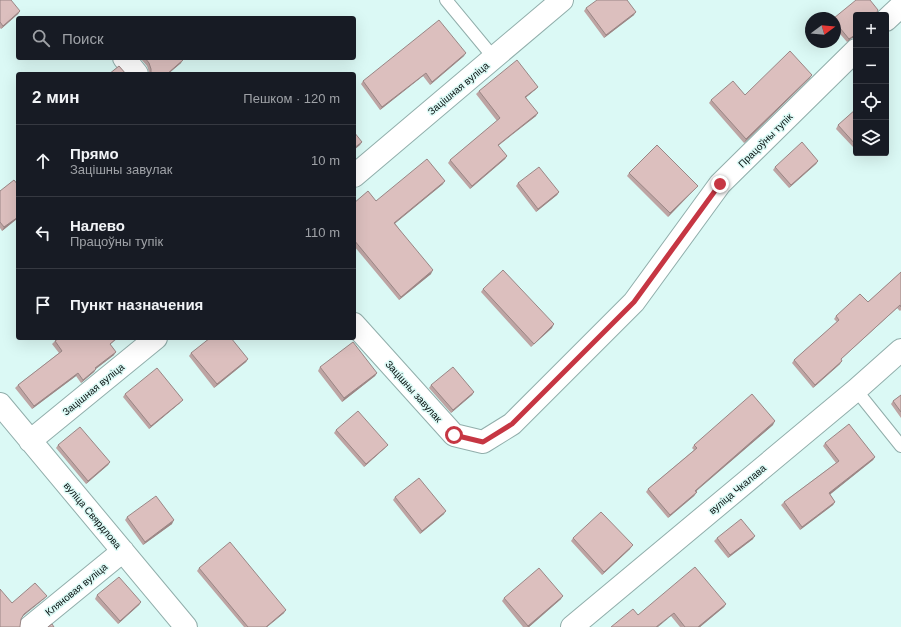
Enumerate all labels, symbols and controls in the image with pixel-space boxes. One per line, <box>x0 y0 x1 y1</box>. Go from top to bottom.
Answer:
north arrow <box>805 12 841 48</box>
map controls <box>853 12 889 156</box>
button: + <box>853 12 889 48</box>
search box <box>16 16 356 60</box>
icon: search <box>30 27 52 49</box>
text: Поиск <box>62 30 104 47</box>
button: − <box>853 48 889 84</box>
street label: Зацішная вуліца <box>426 59 491 117</box>
button: locate <box>853 84 889 120</box>
text: 2 мин <box>32 88 79 107</box>
text: Пешком · 120 m <box>243 91 340 106</box>
street label: Працоўны тупік <box>736 111 795 170</box>
button: layers <box>853 120 889 156</box>
text: Прямо <box>70 145 119 162</box>
icon: ahead <box>32 150 54 172</box>
text: 10 m <box>311 153 340 168</box>
text: Зацішны завулак <box>70 162 173 177</box>
route end <box>711 175 729 193</box>
text: Налево <box>70 217 125 234</box>
icon: left <box>32 222 54 244</box>
text: 110 m <box>305 225 340 240</box>
text: Працоўны тупік <box>70 234 163 249</box>
icon: arrive <box>32 294 54 316</box>
text: Пункт назначения <box>70 296 203 313</box>
street label: Зацішны завулак <box>383 358 445 425</box>
street label: Зацішная вуліца <box>60 361 127 418</box>
route start <box>445 426 463 444</box>
street label: вуліца Чкалава <box>707 462 768 516</box>
street label: вуліца Свярдлова <box>62 480 124 551</box>
street label: Кляновая вуліца <box>43 561 110 618</box>

